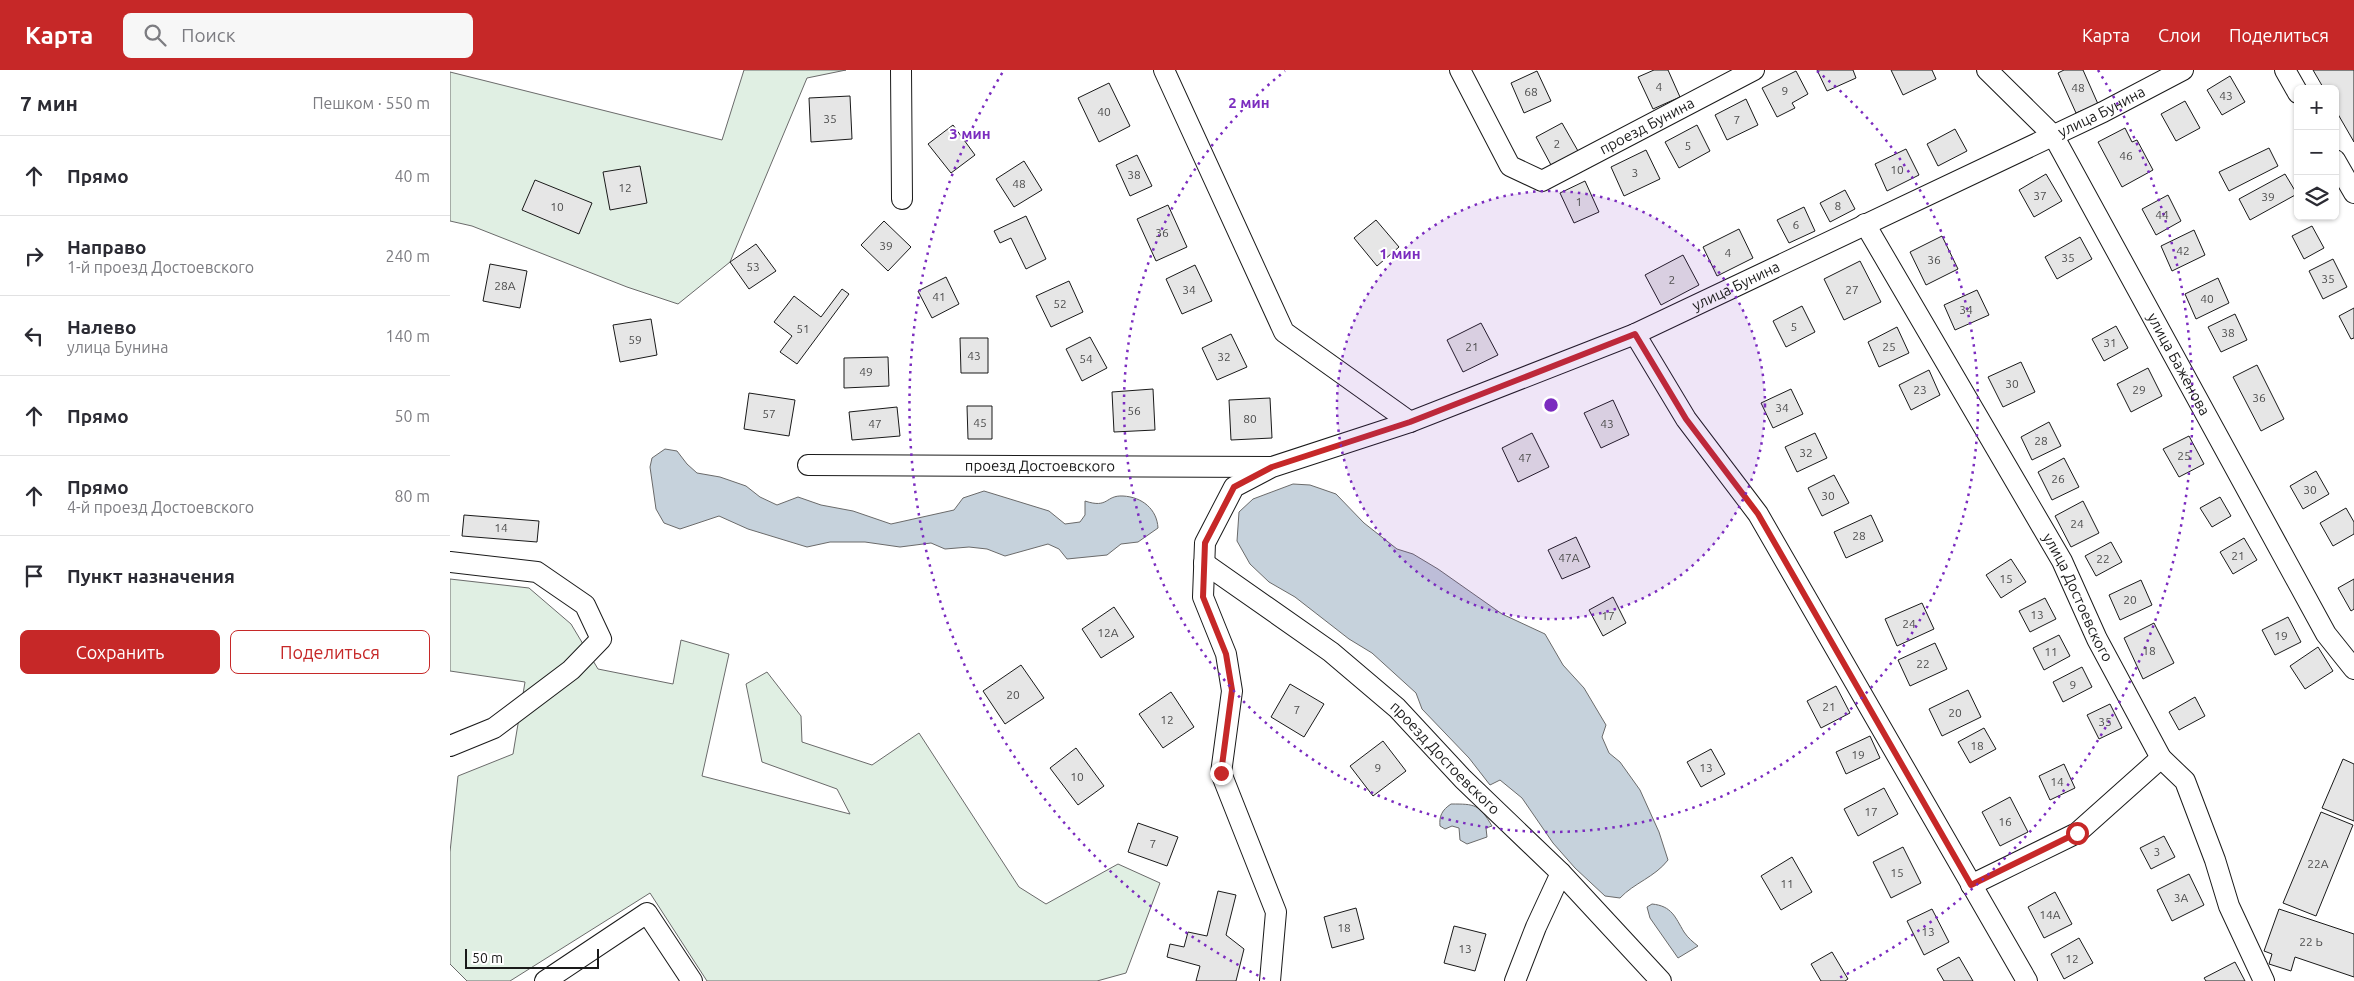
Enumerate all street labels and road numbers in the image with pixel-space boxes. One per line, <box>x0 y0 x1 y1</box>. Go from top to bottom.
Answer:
street label: улица Бунина <box>2055 82 2148 140</box>
street label: проезд Бунина <box>1596 94 1697 157</box>
street label: улица Бунина <box>1689 258 1782 314</box>
street label: улица Баженова <box>2144 310 2214 418</box>
street label: проезд Достоевского <box>965 457 1115 474</box>
street label: улица Достоевского <box>2040 530 2117 664</box>
street label: проезд Достоевского <box>1387 697 1504 818</box>

